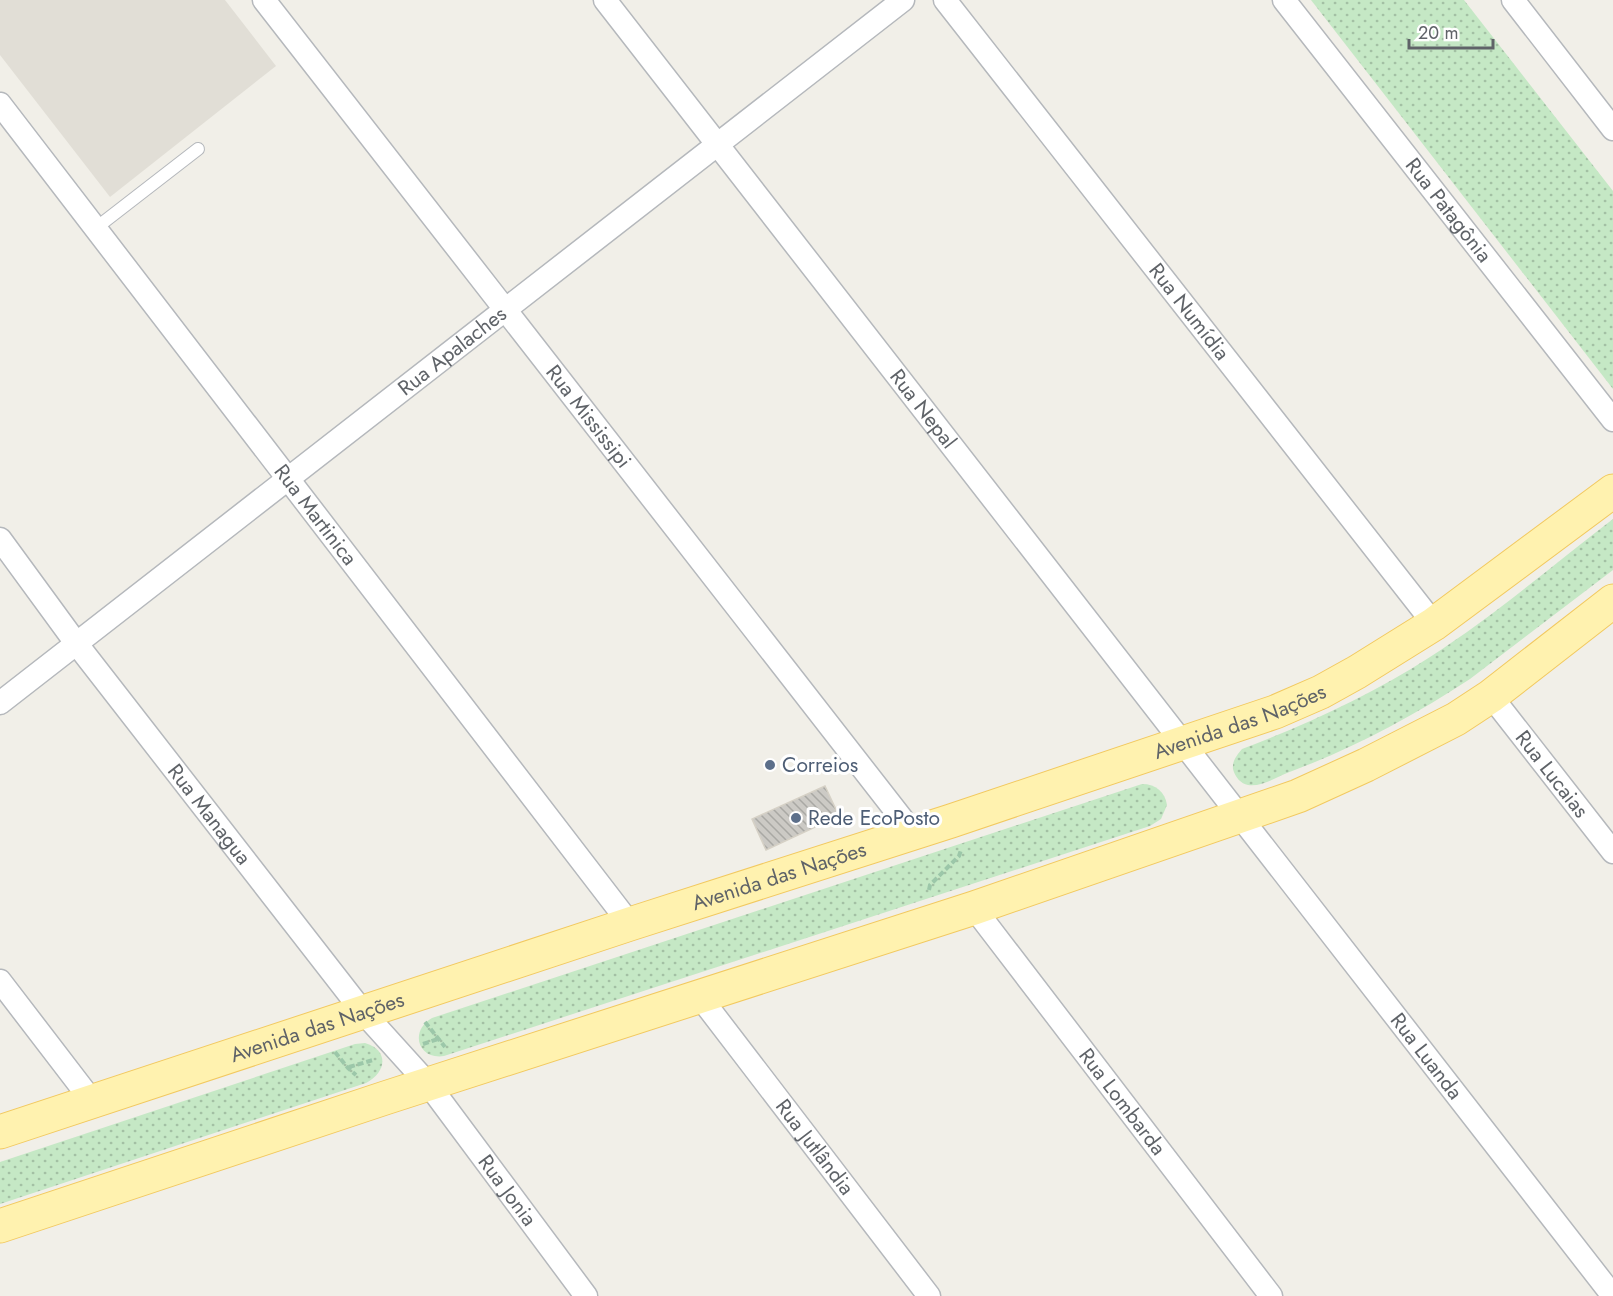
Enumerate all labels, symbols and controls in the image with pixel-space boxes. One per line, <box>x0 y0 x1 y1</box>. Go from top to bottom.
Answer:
scale bar <box>1409 12 1493 50</box>
text: 20 m <box>1418 20 1458 46</box>
street label: Rua Patagônia <box>1398 152 1499 269</box>
street label: Rua Numídia <box>1142 257 1237 367</box>
street label: Rua Apalaches <box>391 299 513 403</box>
street label: Rua Mississipi <box>539 358 638 475</box>
street label: Rua Nepal <box>883 363 963 455</box>
street label: Rua Martinica <box>267 458 364 572</box>
street label: Avenida das Nações <box>1150 677 1331 767</box>
street label: Rua Lucaias <box>1508 724 1596 824</box>
place label: Correios <box>782 750 858 780</box>
street label: Rua Managua <box>160 758 258 871</box>
marker: Correios <box>763 758 777 772</box>
place label: Rede EcoPosto <box>808 803 940 833</box>
marker: Rede EcoPosto <box>789 811 803 825</box>
street label: Avenida das Nações <box>688 834 870 918</box>
street label: Avenida das Nações <box>226 985 408 1070</box>
street label: Rua Luanda <box>1383 1006 1470 1106</box>
street label: Rua Lombarda <box>1072 1042 1173 1162</box>
street label: Rua Jutlândia <box>768 1093 861 1201</box>
street label: Rua Jonia <box>471 1148 544 1232</box>

